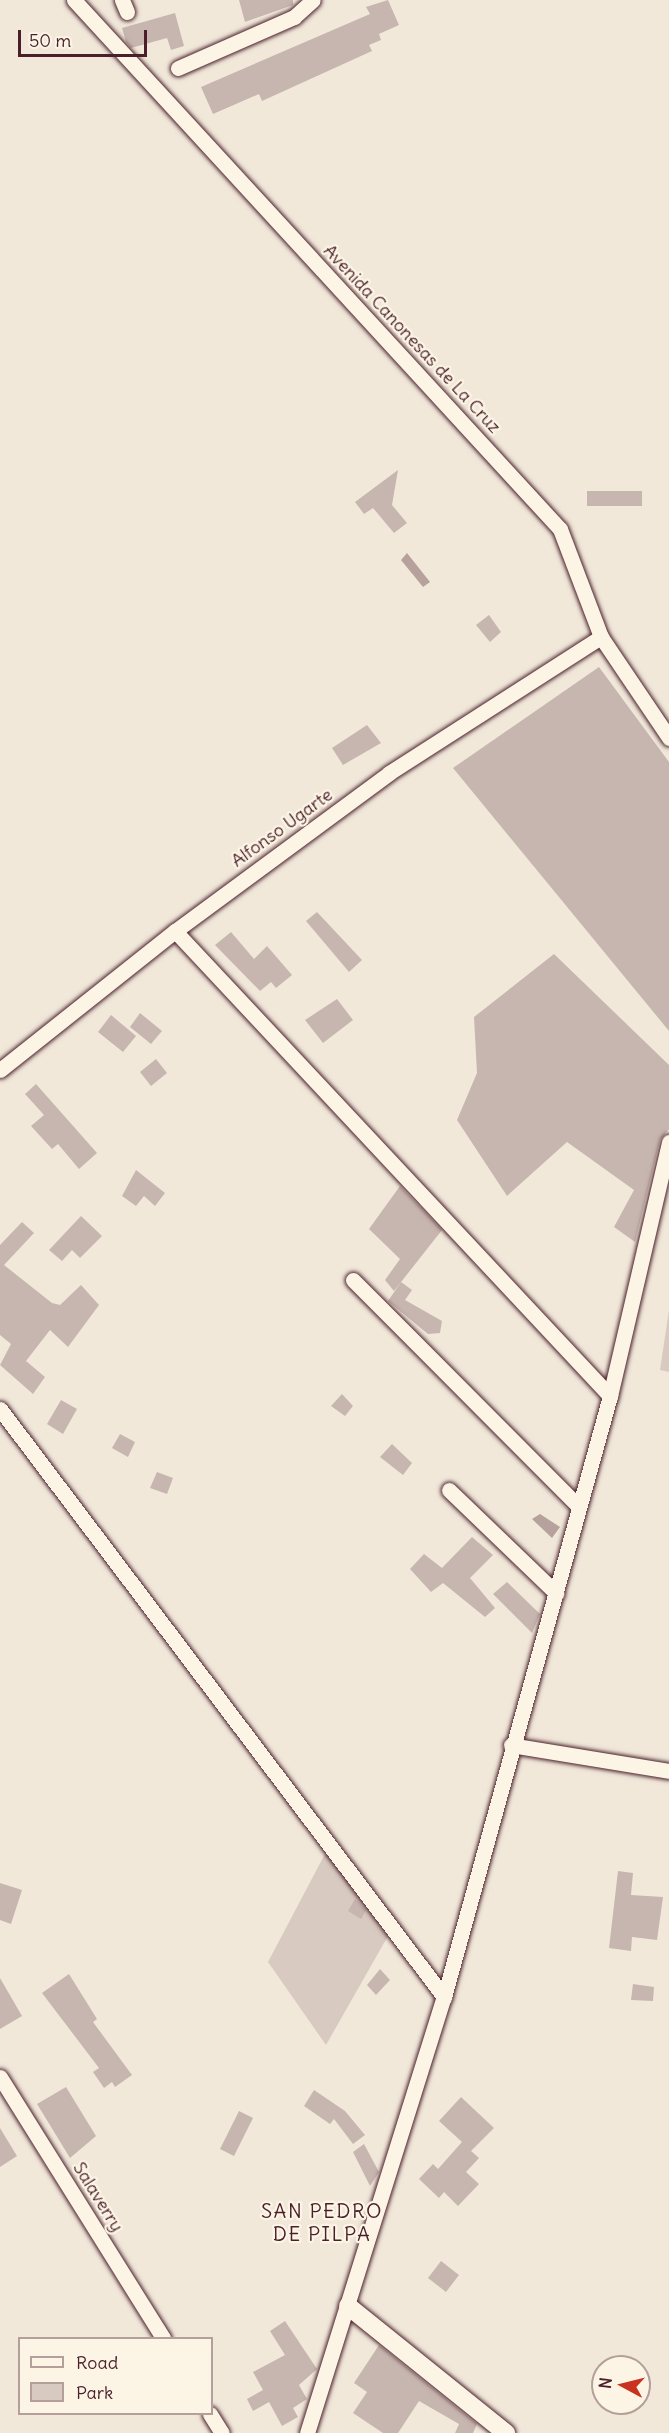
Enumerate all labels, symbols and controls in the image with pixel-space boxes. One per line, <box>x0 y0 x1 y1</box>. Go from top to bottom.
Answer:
scale bar <box>21 18 150 56</box>
text: 50 m <box>29 29 71 52</box>
street label: Avenida Canonesas de La Cruz <box>319 240 505 438</box>
street label: Alfonso Ugarte <box>227 784 337 872</box>
street label: Salaverry <box>68 2158 128 2236</box>
district label: SAN PEDRO DE PILPA <box>261 2198 383 2245</box>
legend <box>18 2337 213 2415</box>
text: Road <box>76 2351 118 2374</box>
north arrow <box>591 2355 651 2415</box>
text: N <box>595 2376 616 2390</box>
text: Park <box>76 2381 113 2404</box>

